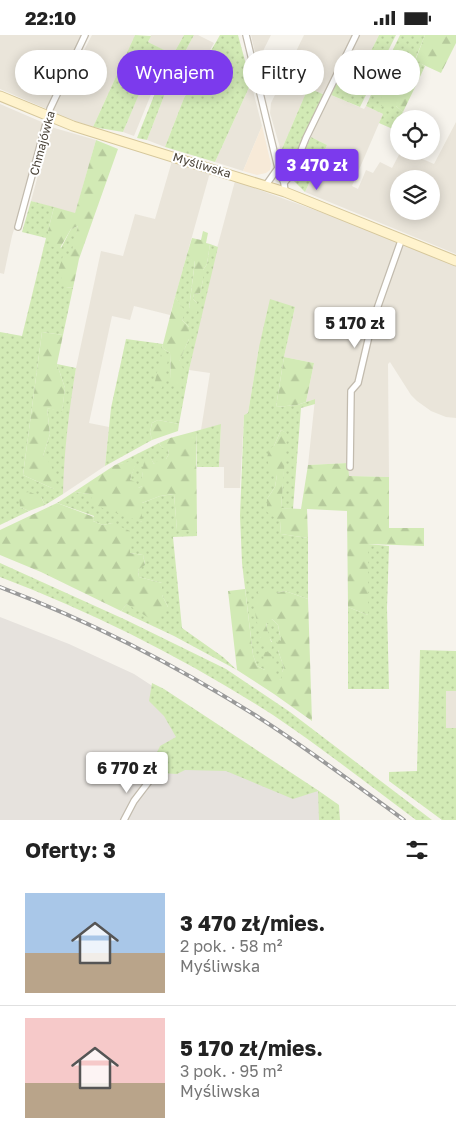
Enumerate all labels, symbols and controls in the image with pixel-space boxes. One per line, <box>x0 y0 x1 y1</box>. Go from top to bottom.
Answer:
text: 22:10 <box>25 6 76 29</box>
chip: Kupno <box>15 50 107 95</box>
chip: Wynajem <box>117 50 233 95</box>
chip: Filtry <box>243 50 324 95</box>
chip: Nowe <box>334 50 420 95</box>
street label: Chmajówka <box>26 109 58 177</box>
map controls <box>390 110 440 220</box>
button: locate <box>390 110 440 160</box>
street label: Myśliwska <box>171 149 233 181</box>
pin: 3 470 zł <box>265 149 369 191</box>
text: 3 470 zł <box>286 155 348 175</box>
button: layers <box>390 170 440 220</box>
pin: 5 170 zł <box>303 307 407 349</box>
text: 5 170 zł <box>325 313 385 333</box>
pin: 6 770 zł <box>75 751 179 794</box>
text: 6 770 zł <box>97 758 157 778</box>
icon: filters <box>403 836 431 864</box>
text: Oferty: 3 <box>25 837 116 863</box>
text: 3 470 zł/mies. <box>180 910 325 936</box>
icon: home <box>65 913 125 973</box>
text: 2 pok. · 58 m² <box>180 936 282 956</box>
text: Myśliwska <box>180 956 260 976</box>
text: 5 170 zł/mies. <box>180 1035 323 1061</box>
icon: home <box>65 1038 125 1098</box>
text: 3 pok. · 95 m² <box>180 1061 282 1081</box>
text: Myśliwska <box>180 1081 260 1101</box>

